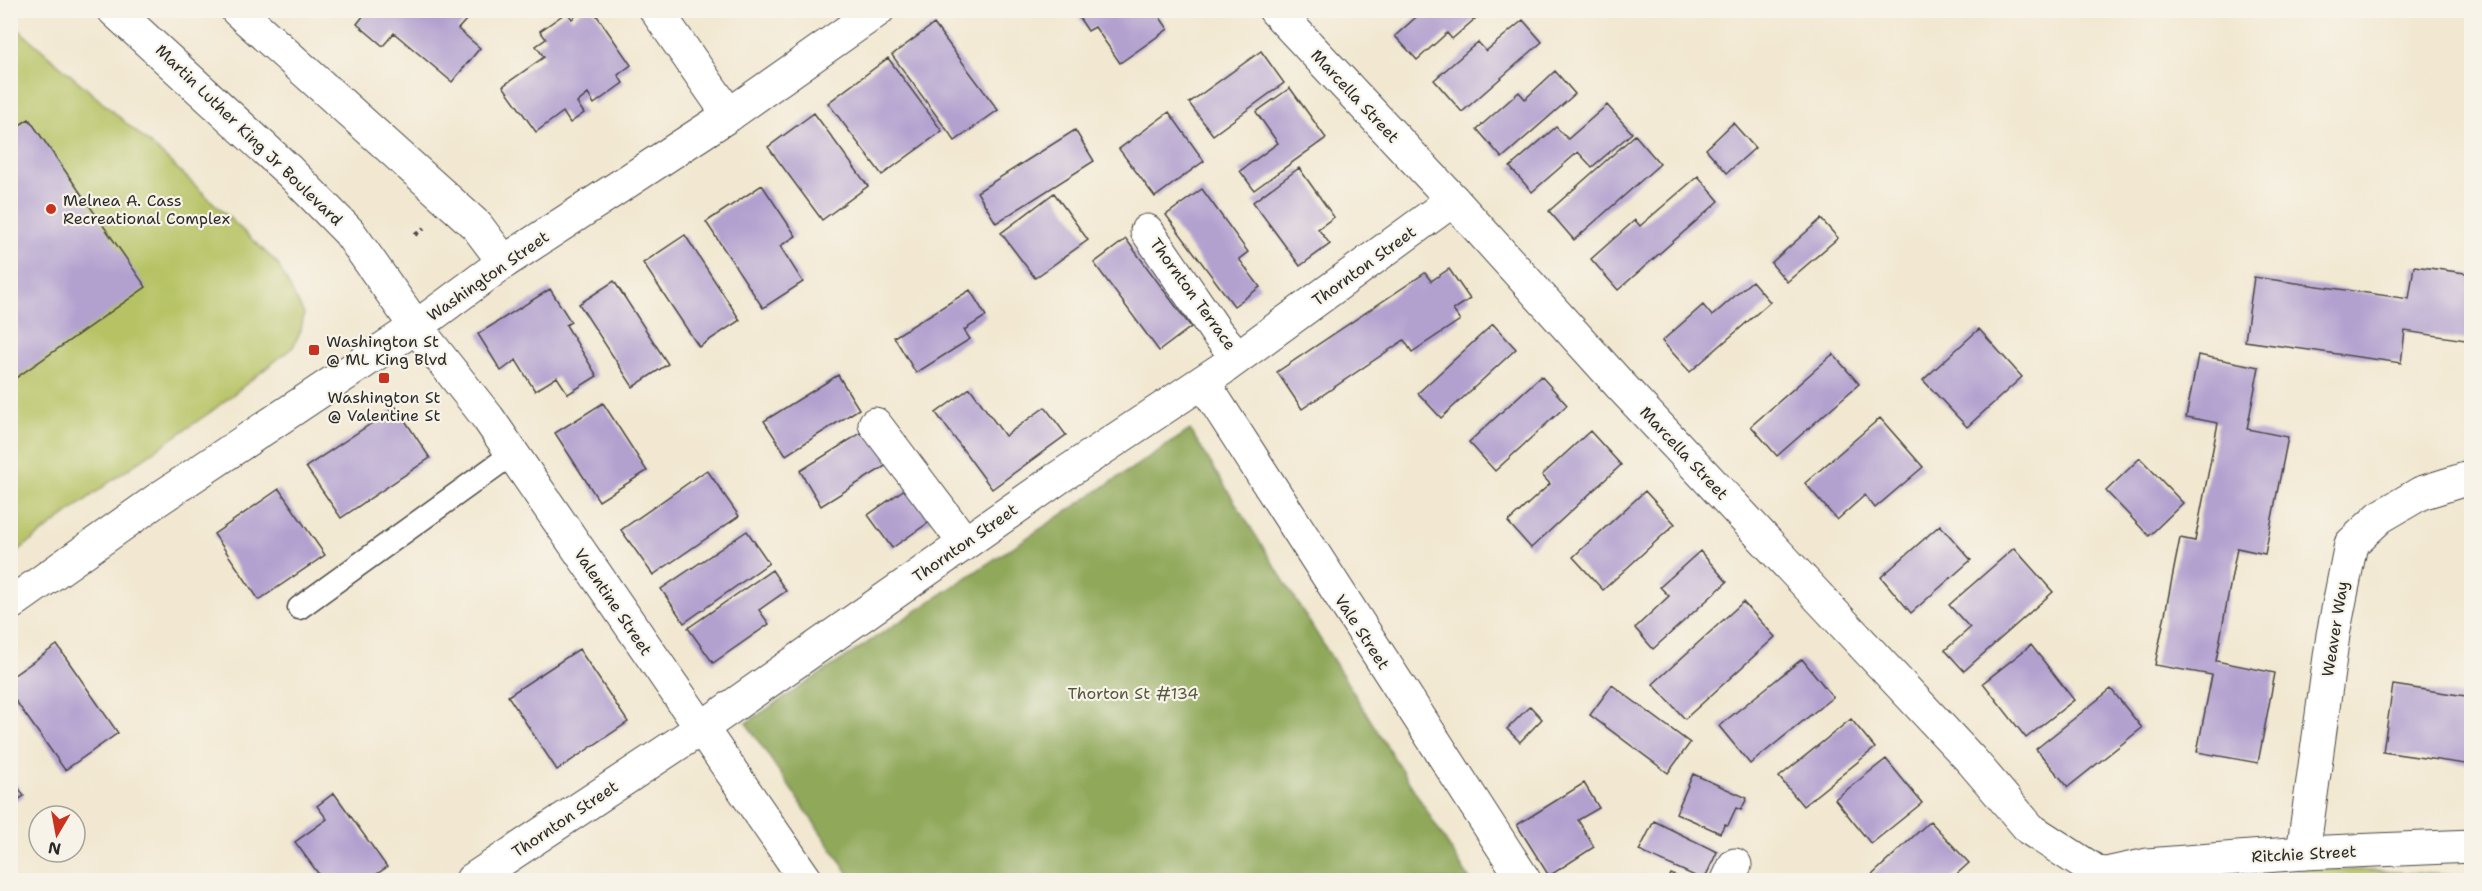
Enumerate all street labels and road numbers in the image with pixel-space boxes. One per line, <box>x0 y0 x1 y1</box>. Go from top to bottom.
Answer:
street label: Martin Luther King Jr Boulevard <box>151 40 347 230</box>
street label: Marcella Street <box>1306 45 1404 147</box>
street label: Thornton Street <box>1308 221 1420 311</box>
street label: Washington Street <box>423 226 553 326</box>
street label: Thornton Terrace <box>1145 234 1241 354</box>
street label: Marcella Street <box>1635 402 1733 504</box>
street label: Thornton Street <box>908 499 1022 587</box>
street label: Valentine Street <box>569 544 657 660</box>
street label: Weaver Way <box>2317 580 2353 678</box>
street label: Vale Street <box>1330 590 1394 674</box>
street label: Thornton Street <box>508 776 622 862</box>
street label: Ritchie Street <box>2251 841 2357 867</box>

